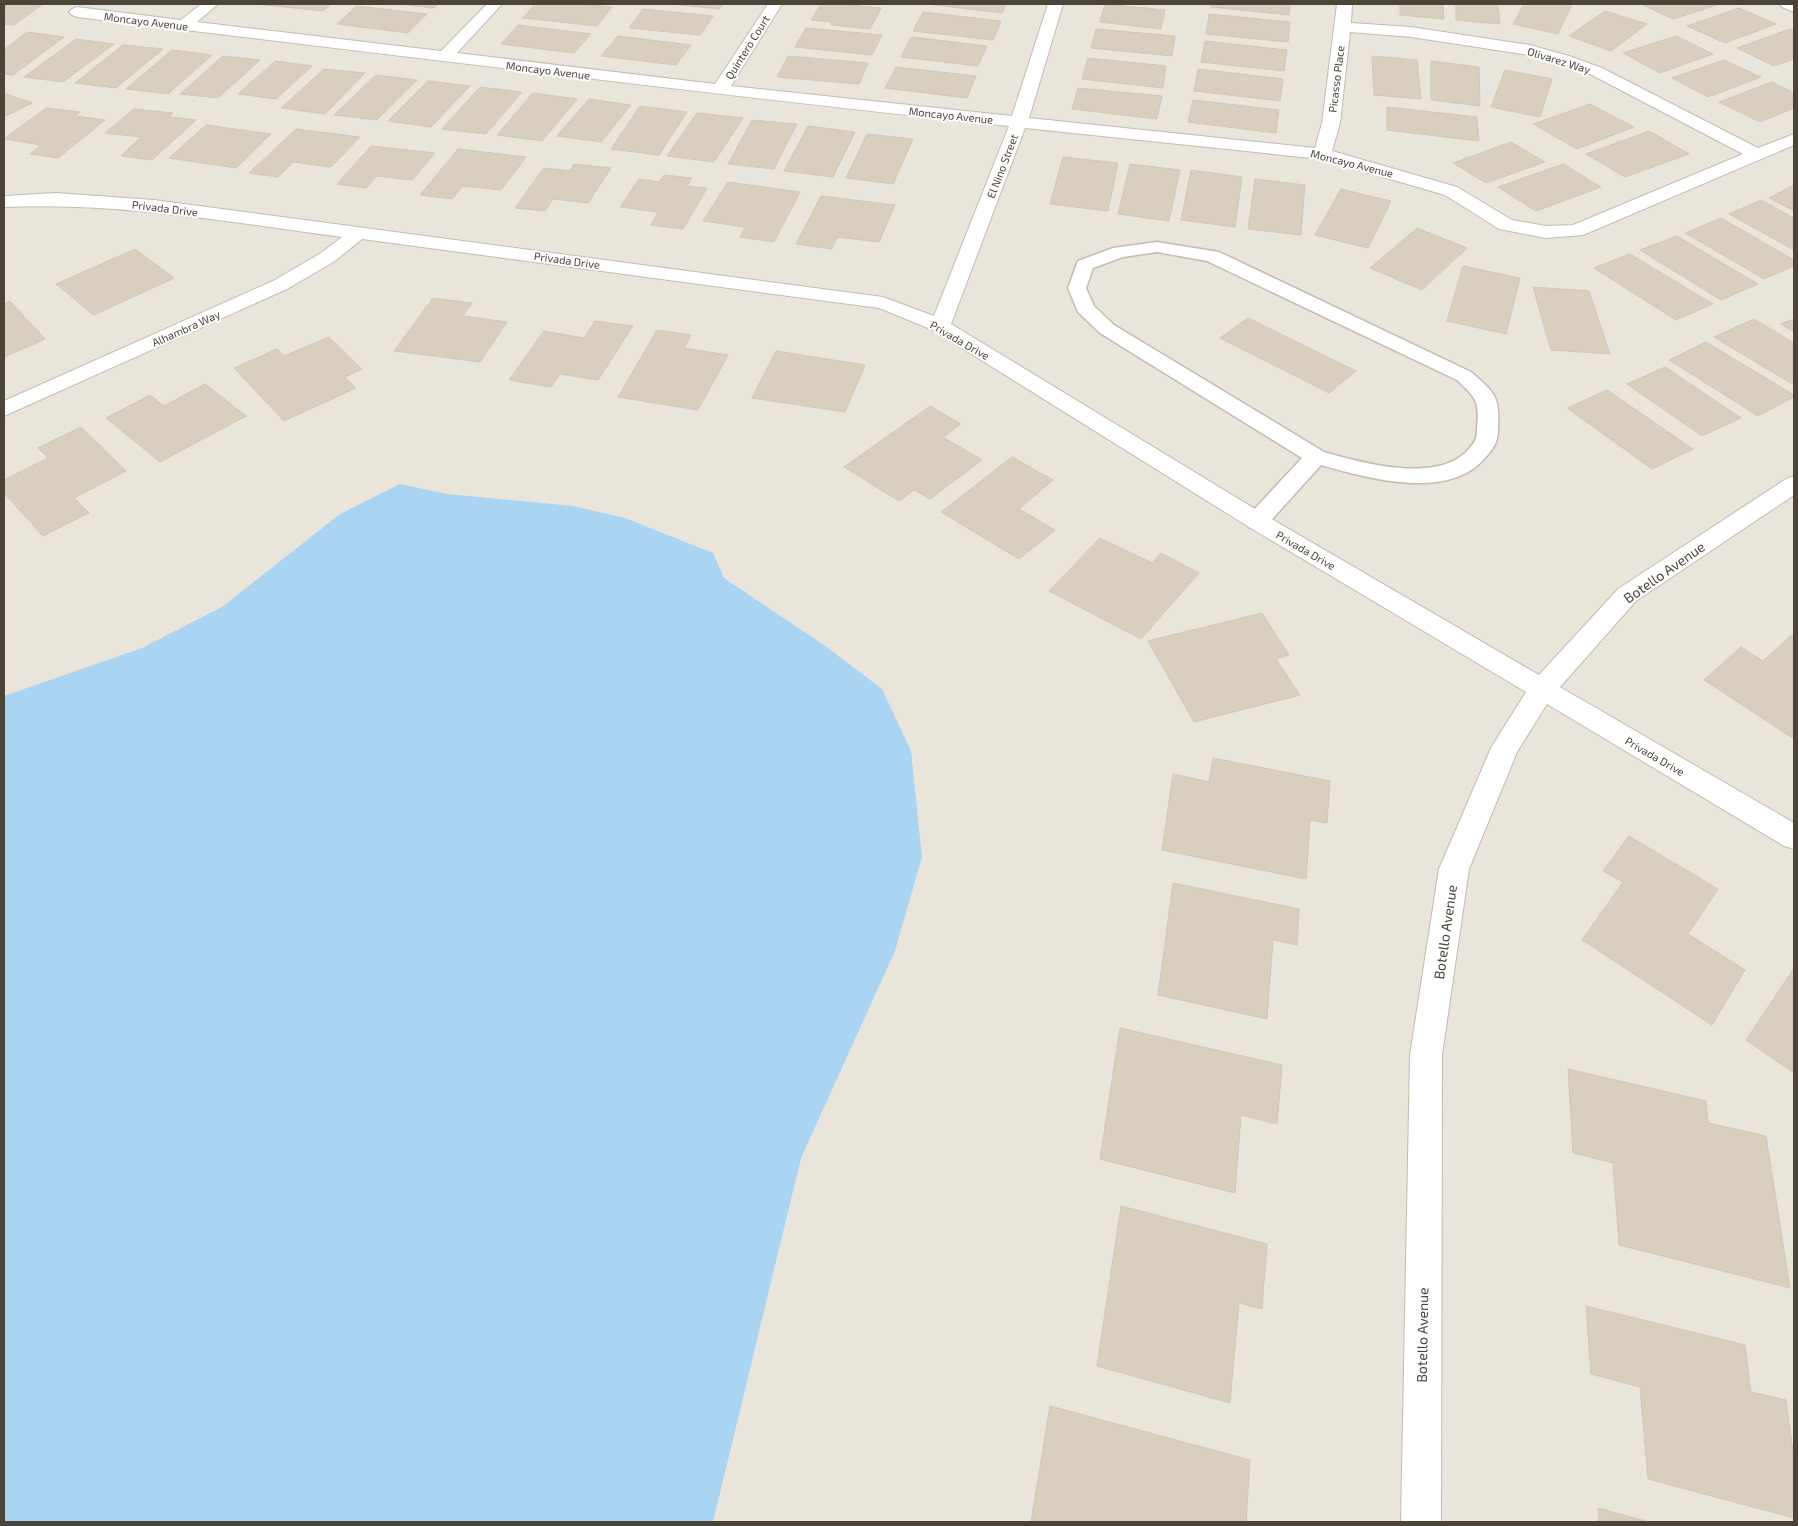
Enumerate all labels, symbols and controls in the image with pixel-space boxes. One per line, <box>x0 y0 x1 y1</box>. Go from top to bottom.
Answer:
street label: Moncayo Avenue <box>103 9 189 33</box>
street label: Quintero Court <box>722 13 773 82</box>
street label: Olivarez Way <box>1526 44 1592 76</box>
street label: Picasso Place <box>1325 45 1347 113</box>
street label: Moncayo Avenue <box>505 58 591 82</box>
street label: Moncayo Avenue <box>908 104 994 126</box>
street label: El Nino Street <box>984 132 1020 200</box>
street label: Moncayo Avenue <box>1309 146 1395 180</box>
street label: Privada Drive <box>131 198 199 219</box>
street label: Privada Drive <box>533 249 601 271</box>
street label: Alhambra Way <box>150 307 222 349</box>
street label: Privada Drive <box>928 318 992 362</box>
street label: Privada Drive <box>1274 528 1338 572</box>
street label: Botello Avenue <box>1620 538 1708 606</box>
street label: Privada Drive <box>1623 734 1687 778</box>
street label: Botello Avenue <box>1430 884 1460 980</box>
street label: Botello Avenue <box>1413 1287 1431 1383</box>

